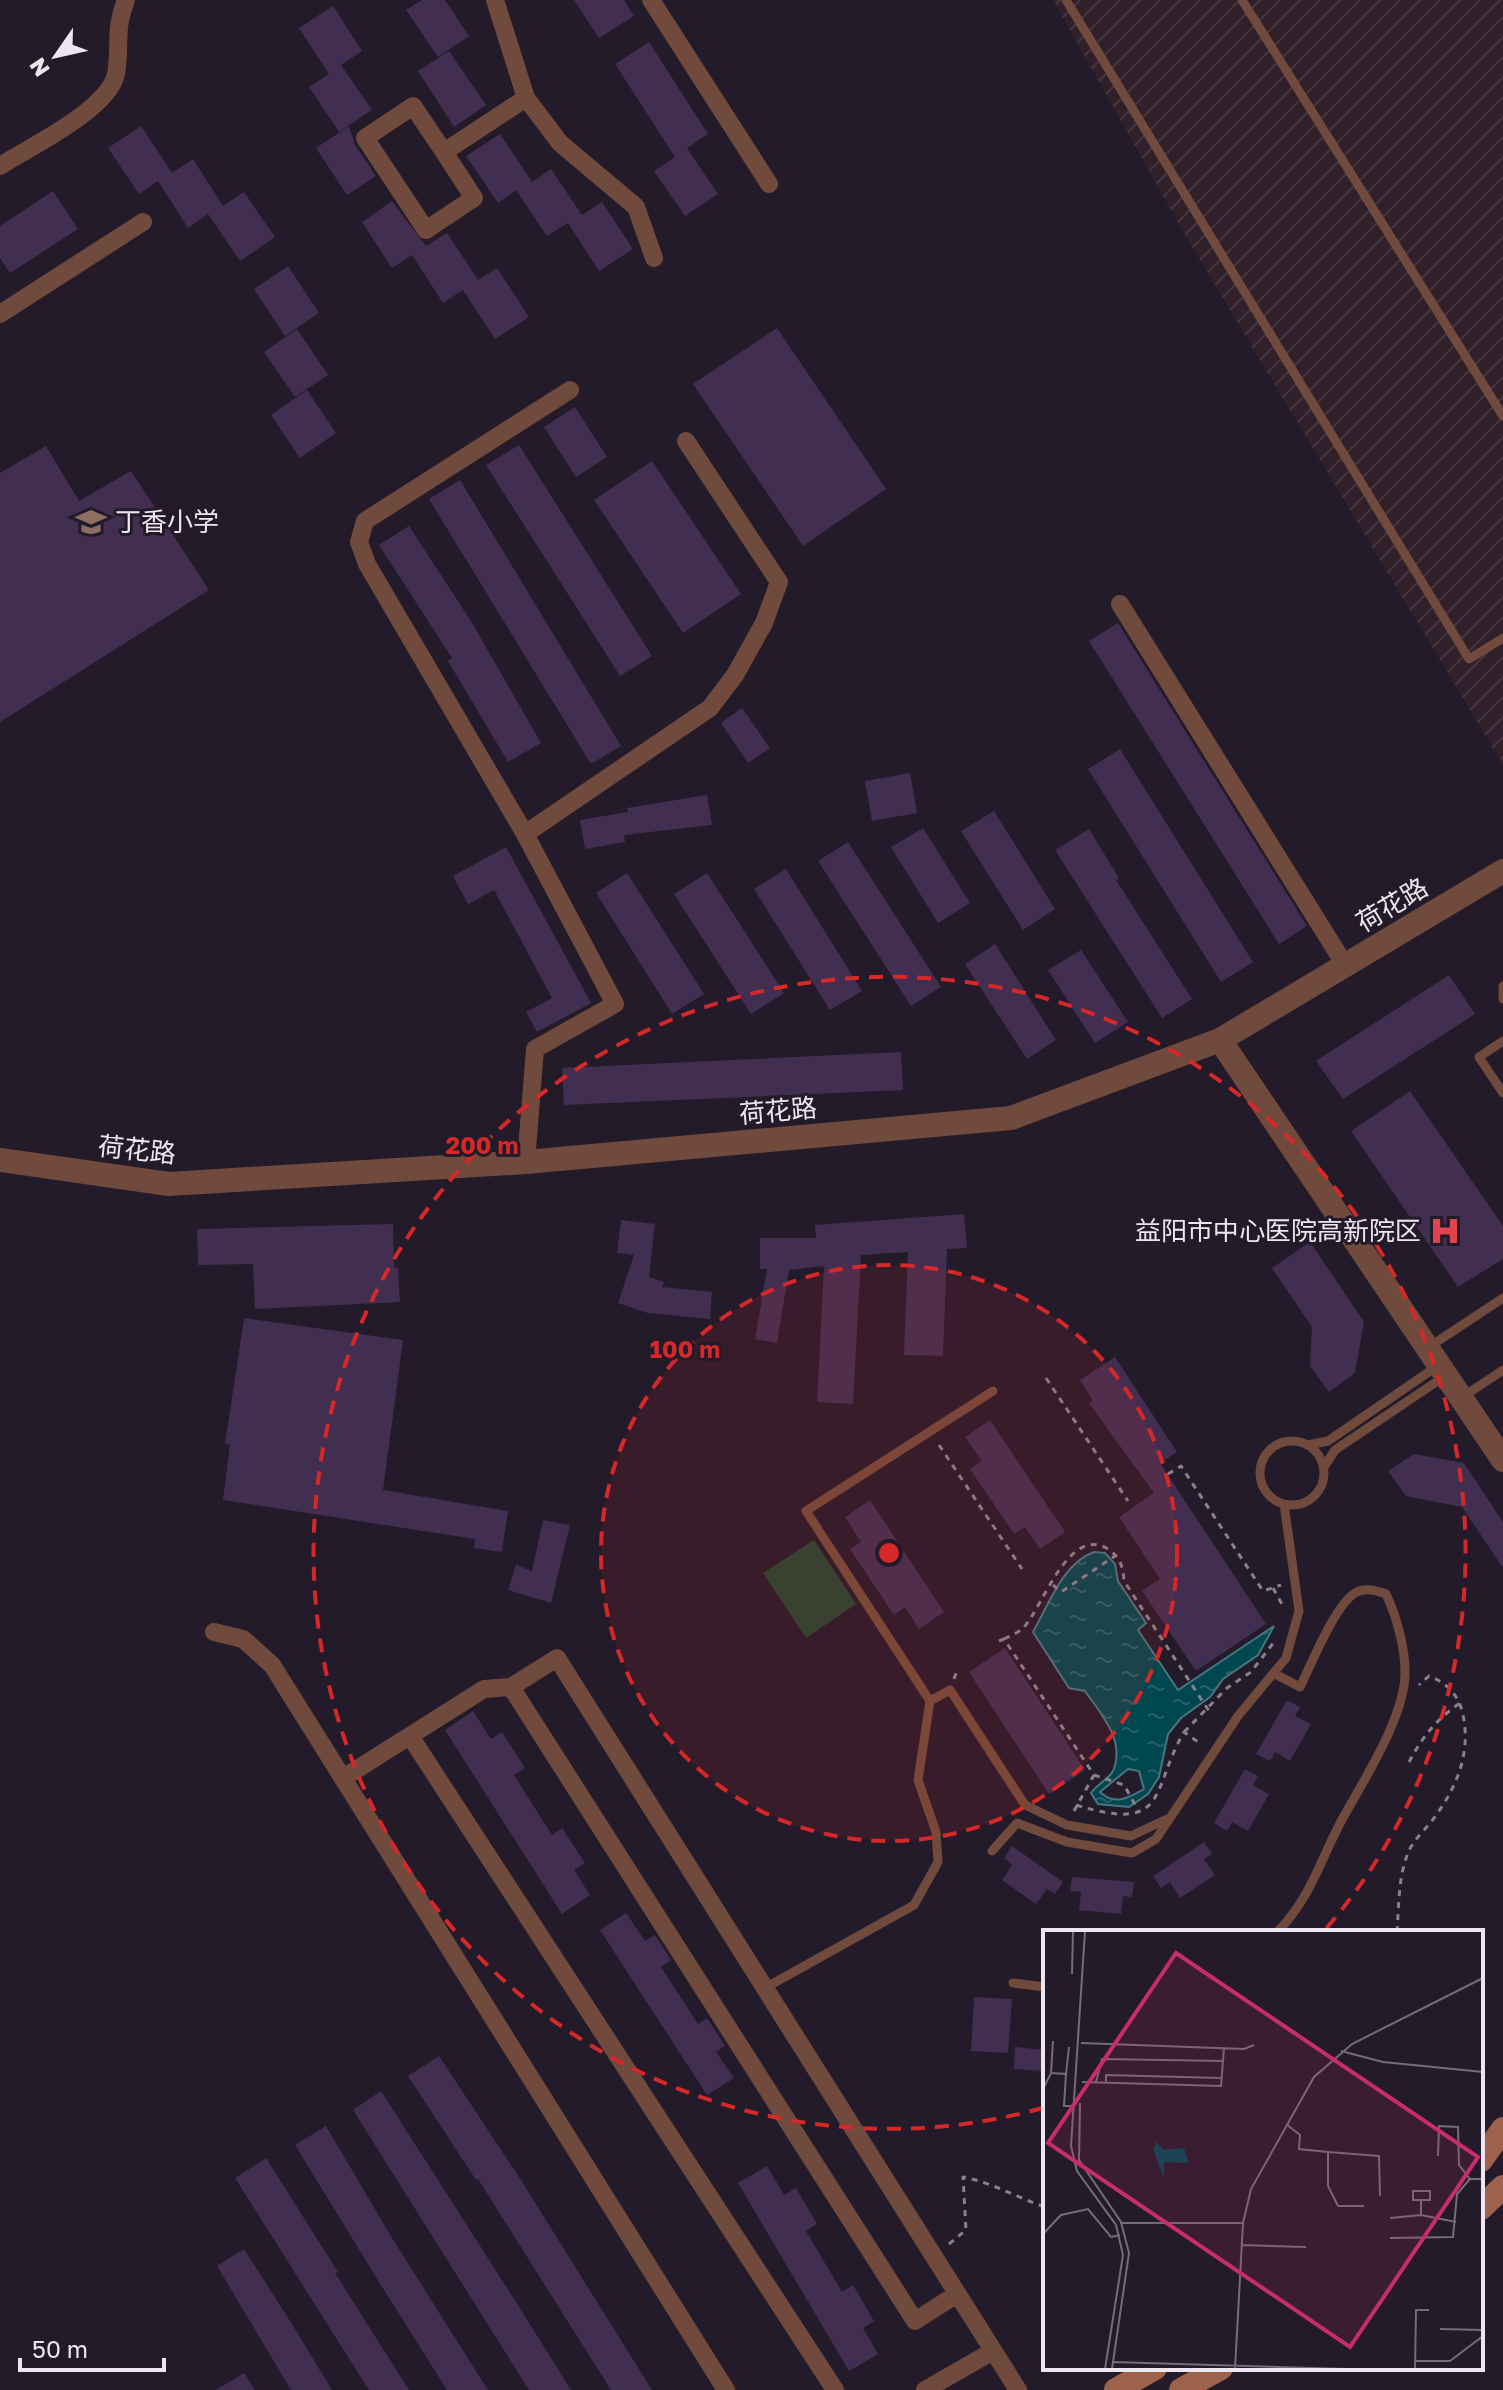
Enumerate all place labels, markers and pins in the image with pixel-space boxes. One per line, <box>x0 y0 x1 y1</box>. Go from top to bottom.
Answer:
school or university icon: 丁香小学 <box>74 505 108 539</box>
place label: 丁香小学 <box>115 506 219 537</box>
hospital icon: 益阳市中心医院高新院区 <box>1428 1214 1462 1248</box>
place label: 益阳市中心医院高新院区 <box>1135 1215 1421 1246</box>
centre of rings <box>875 1539 903 1567</box>

